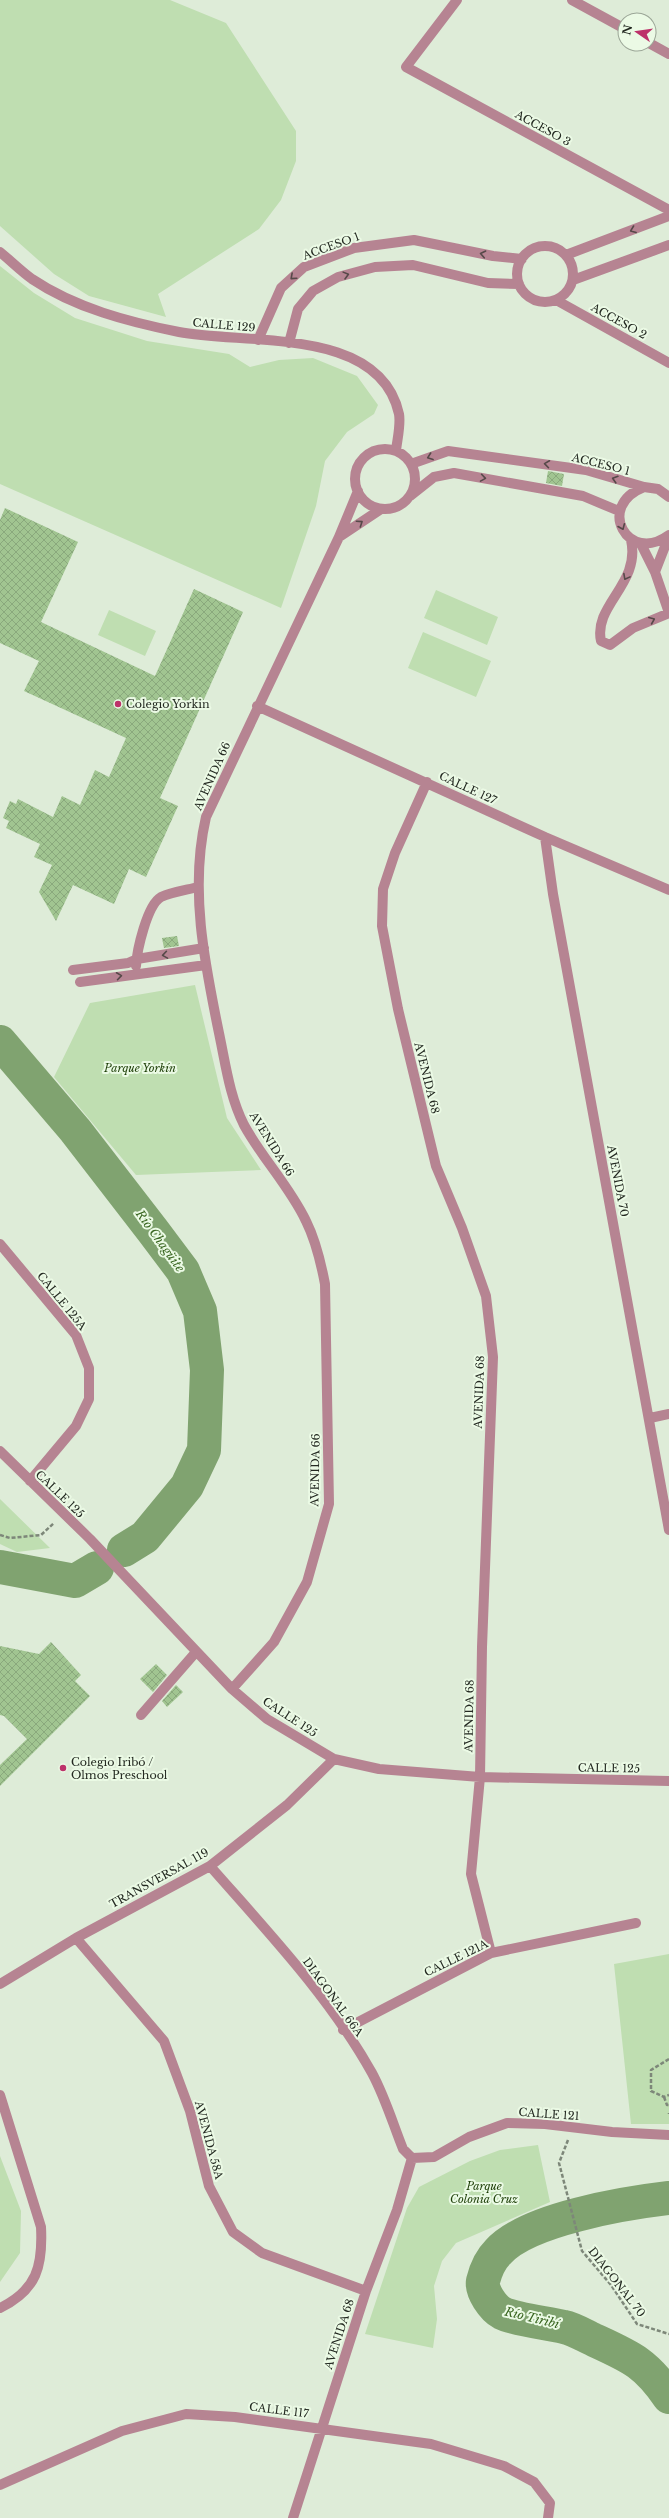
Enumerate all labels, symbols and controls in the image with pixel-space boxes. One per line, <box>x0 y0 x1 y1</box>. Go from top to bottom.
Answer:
north arrow <box>617 12 657 52</box>
text: N <box>619 22 635 36</box>
street label: ACCESO 3 <box>512 107 573 149</box>
one-way arrow <box>629 225 636 233</box>
street label: ACCESO 1 <box>300 229 361 263</box>
one-way arrow <box>480 250 486 259</box>
one-way arrow <box>342 271 349 280</box>
one-way arrow <box>290 273 298 280</box>
street label: ACCESO 2 <box>588 300 649 342</box>
street label: CALLE 129 <box>192 315 256 335</box>
street label: ACCESO 1 <box>569 450 632 478</box>
one-way arrow <box>426 453 433 461</box>
one-way arrow <box>544 460 550 469</box>
one-way arrow <box>479 473 486 482</box>
one-way arrow <box>612 475 619 484</box>
one-way arrow <box>356 521 363 528</box>
one-way arrow <box>618 523 626 530</box>
one-way arrow <box>624 573 631 580</box>
one-way arrow <box>648 617 655 625</box>
place label: Colegio Yorkin <box>126 697 210 711</box>
marker: Colegio Yorkin <box>113 699 123 709</box>
street label: AVENIDA 66 <box>190 740 233 813</box>
street label: CALLE 127 <box>437 769 499 808</box>
one-way arrow <box>162 950 168 959</box>
one-way arrow <box>116 972 122 981</box>
street label: AVENIDA 68 <box>411 1040 443 1115</box>
park label: Parque Yorkín <box>103 1061 176 1075</box>
street label: AVENIDA 66 <box>246 1108 297 1179</box>
street label: AVENIDA 70 <box>604 1143 632 1218</box>
water label: Río Chagüite <box>132 1206 188 1275</box>
street label: CALLE 125A <box>34 1269 90 1333</box>
street label: AVENIDA 68 <box>471 1355 487 1430</box>
street label: AVENIDA 66 <box>307 1433 323 1508</box>
street label: CALLE 125 <box>33 1467 87 1521</box>
street label: AVENIDA 68 <box>461 1679 477 1754</box>
street label: CALLE 125 <box>260 1694 320 1740</box>
place label: Colegio Iribó / Olmos Preschool <box>71 1755 168 1782</box>
street label: CALLE 125 <box>578 1760 640 1776</box>
marker: Colegio Iribó / Olmos Preschool <box>58 1763 68 1773</box>
street label: TRANSVERSAL 119 <box>107 1845 211 1911</box>
street label: CALLE 121A <box>422 1936 491 1980</box>
street label: DIAGONAL 66A <box>300 1955 367 2040</box>
street label: AVENIDA 58A <box>192 2098 226 2181</box>
street label: CALLE 121 <box>518 2105 580 2123</box>
park label: Parque Colonia Cruz <box>450 2179 518 2206</box>
street label: DIAGONAL 70 <box>585 2244 649 2320</box>
street label: AVENIDA 68 <box>321 2297 357 2372</box>
water label: Río Tiribí <box>502 2303 562 2332</box>
street label: CALLE 117 <box>248 2399 310 2421</box>

